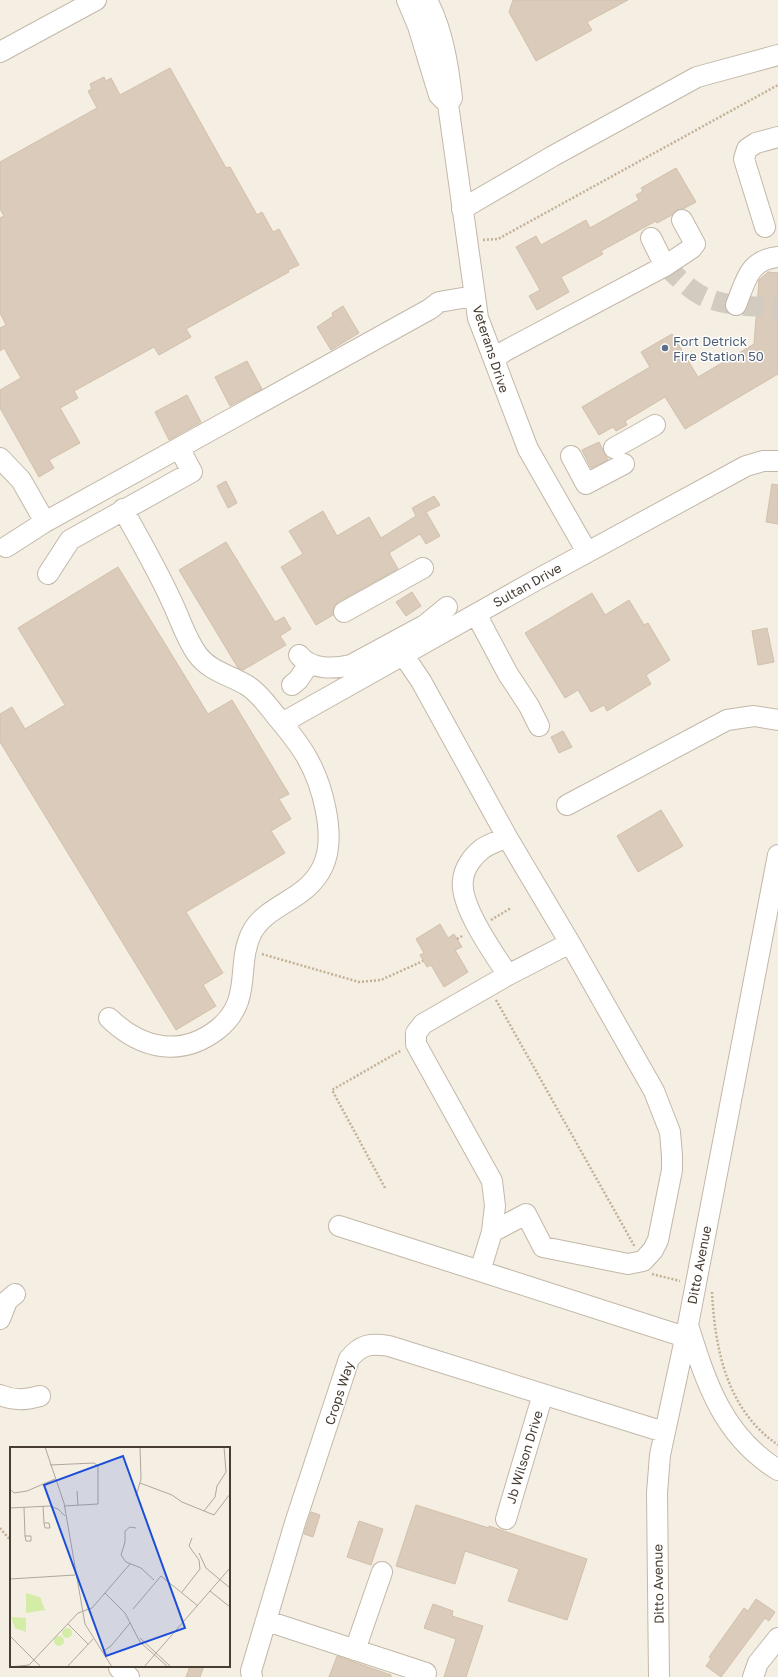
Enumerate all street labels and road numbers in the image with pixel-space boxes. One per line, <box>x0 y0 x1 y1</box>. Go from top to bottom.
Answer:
street label: Veterans Drive <box>469 303 513 395</box>
street label: Sultan Drive <box>490 560 564 610</box>
street label: Ditto Avenue <box>684 1224 714 1306</box>
street label: Crops Way <box>321 1358 357 1427</box>
street label: Jb Wilson Drive <box>502 1408 546 1506</box>
street label: Ditto Avenue <box>649 1544 667 1624</box>

